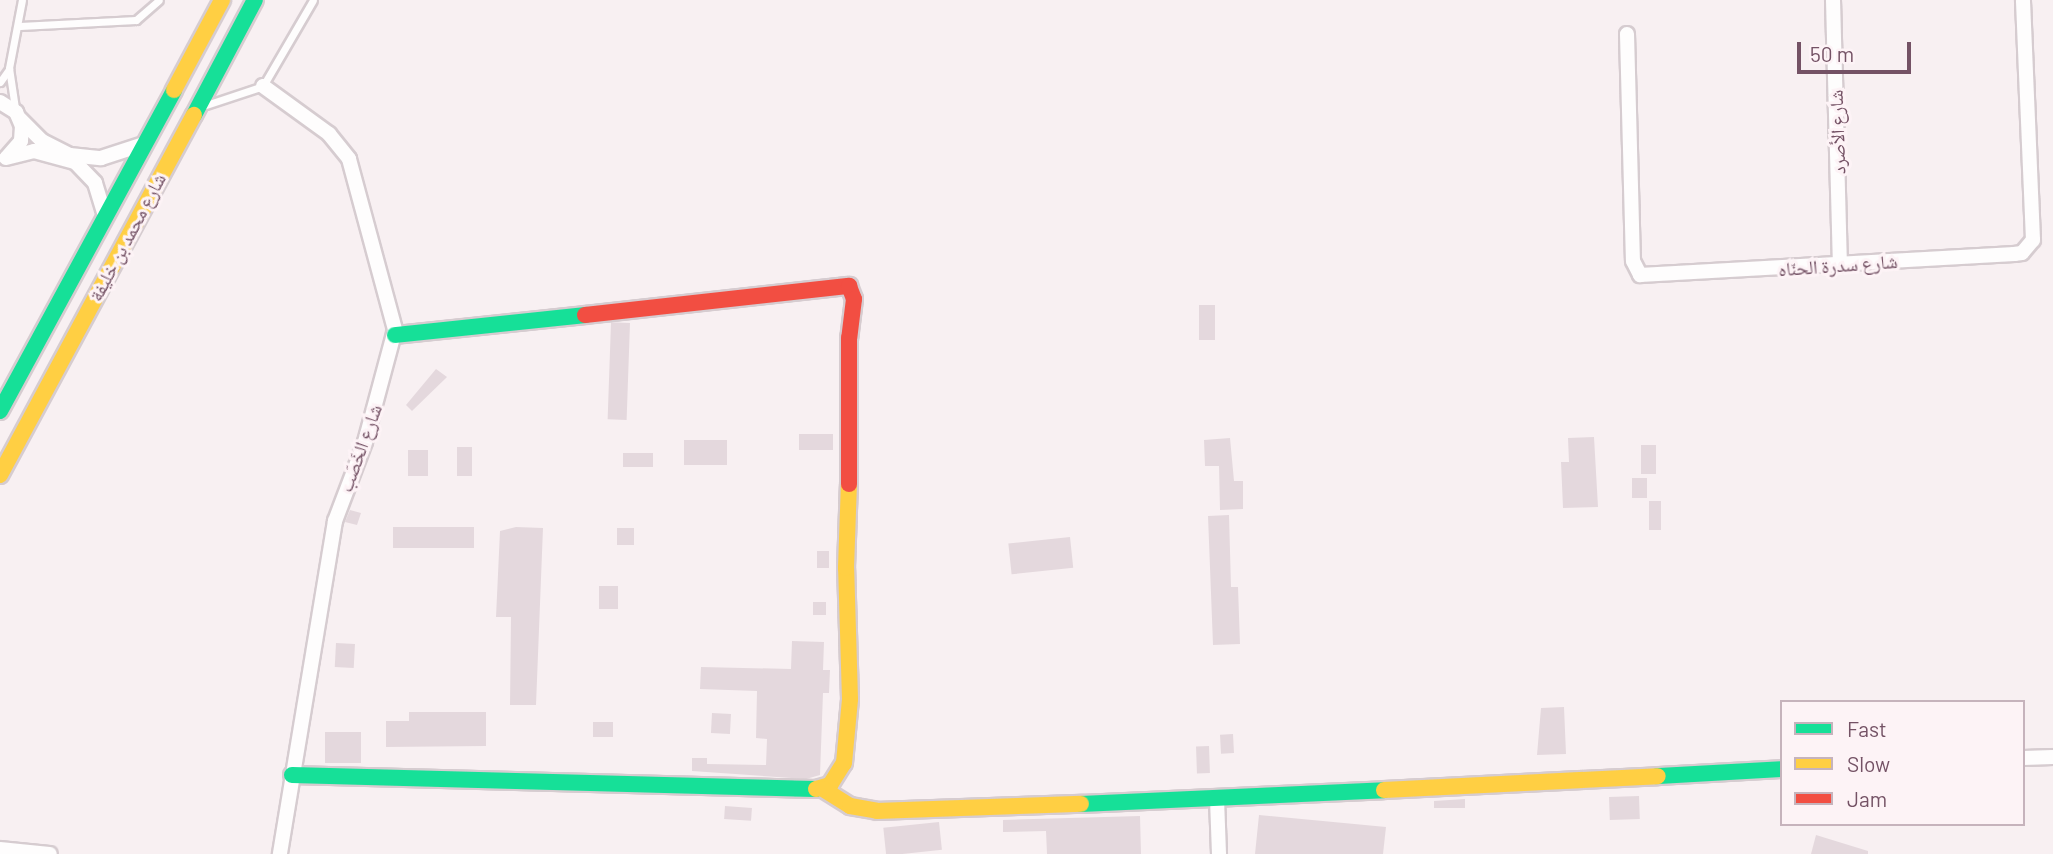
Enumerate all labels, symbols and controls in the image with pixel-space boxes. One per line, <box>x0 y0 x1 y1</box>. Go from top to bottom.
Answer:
scale bar <box>1801 28 1915 72</box>
text: 50 m <box>1810 41 1854 66</box>
street label: شارع الأصرد <box>1824 89 1850 175</box>
street label: شارع محمد بن خليفة <box>84 169 170 305</box>
street label: شارع سدرة الحنّاه <box>1778 249 1898 281</box>
street label: شارع الخَصَب <box>334 401 386 495</box>
legend <box>1780 700 2025 826</box>
text: Fast <box>1847 716 1887 741</box>
text: Slow <box>1847 751 1890 776</box>
text: Jam <box>1847 786 1887 811</box>

